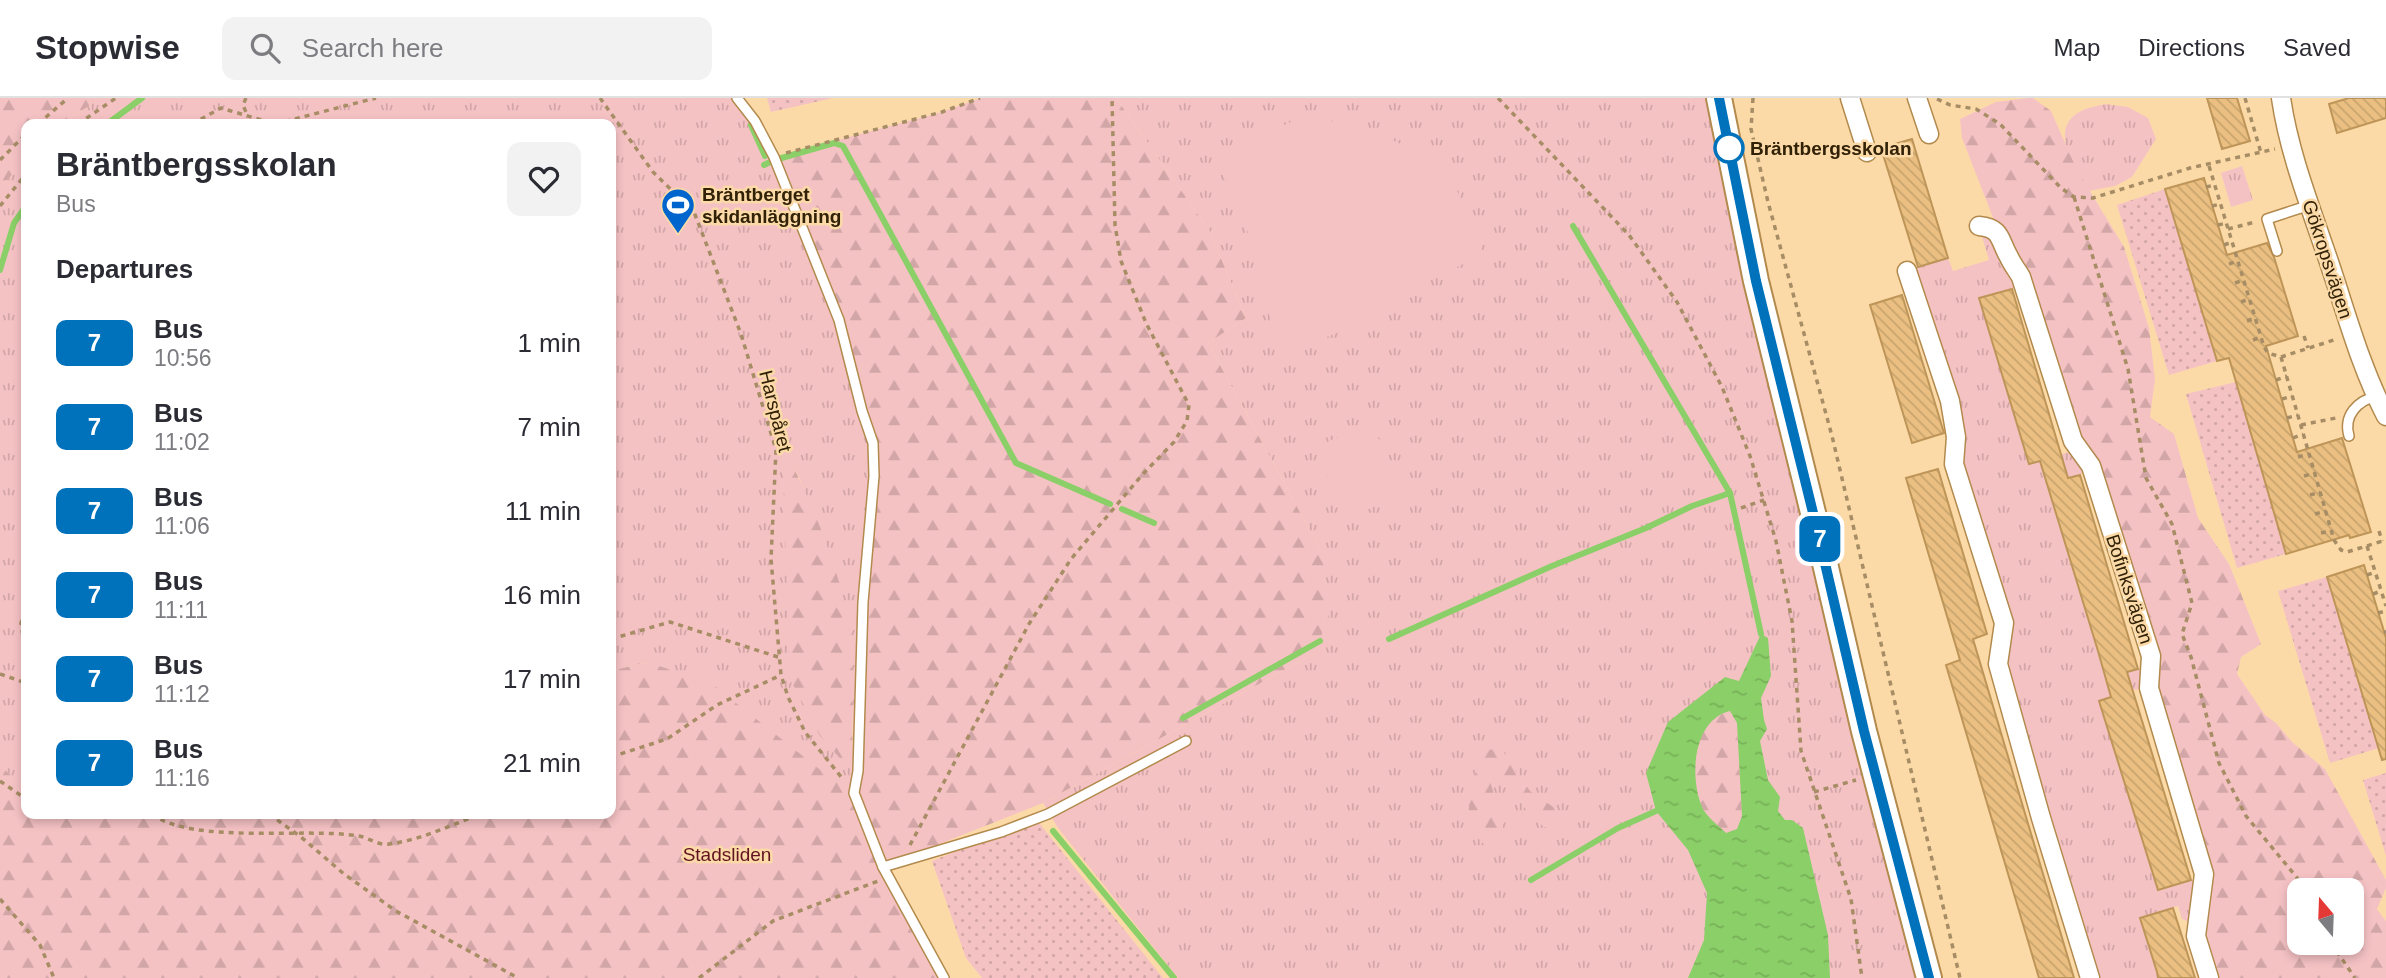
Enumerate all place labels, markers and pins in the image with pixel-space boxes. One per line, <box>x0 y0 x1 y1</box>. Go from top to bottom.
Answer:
marker: Bräntbergsskolan <box>1714 133 1744 163</box>
place label: Bräntbergsskolan <box>1750 138 1912 159</box>
place label: Bräntberget skidanläggning <box>702 184 841 227</box>
sports icon: Bräntberget skidanläggning <box>659 186 697 235</box>

